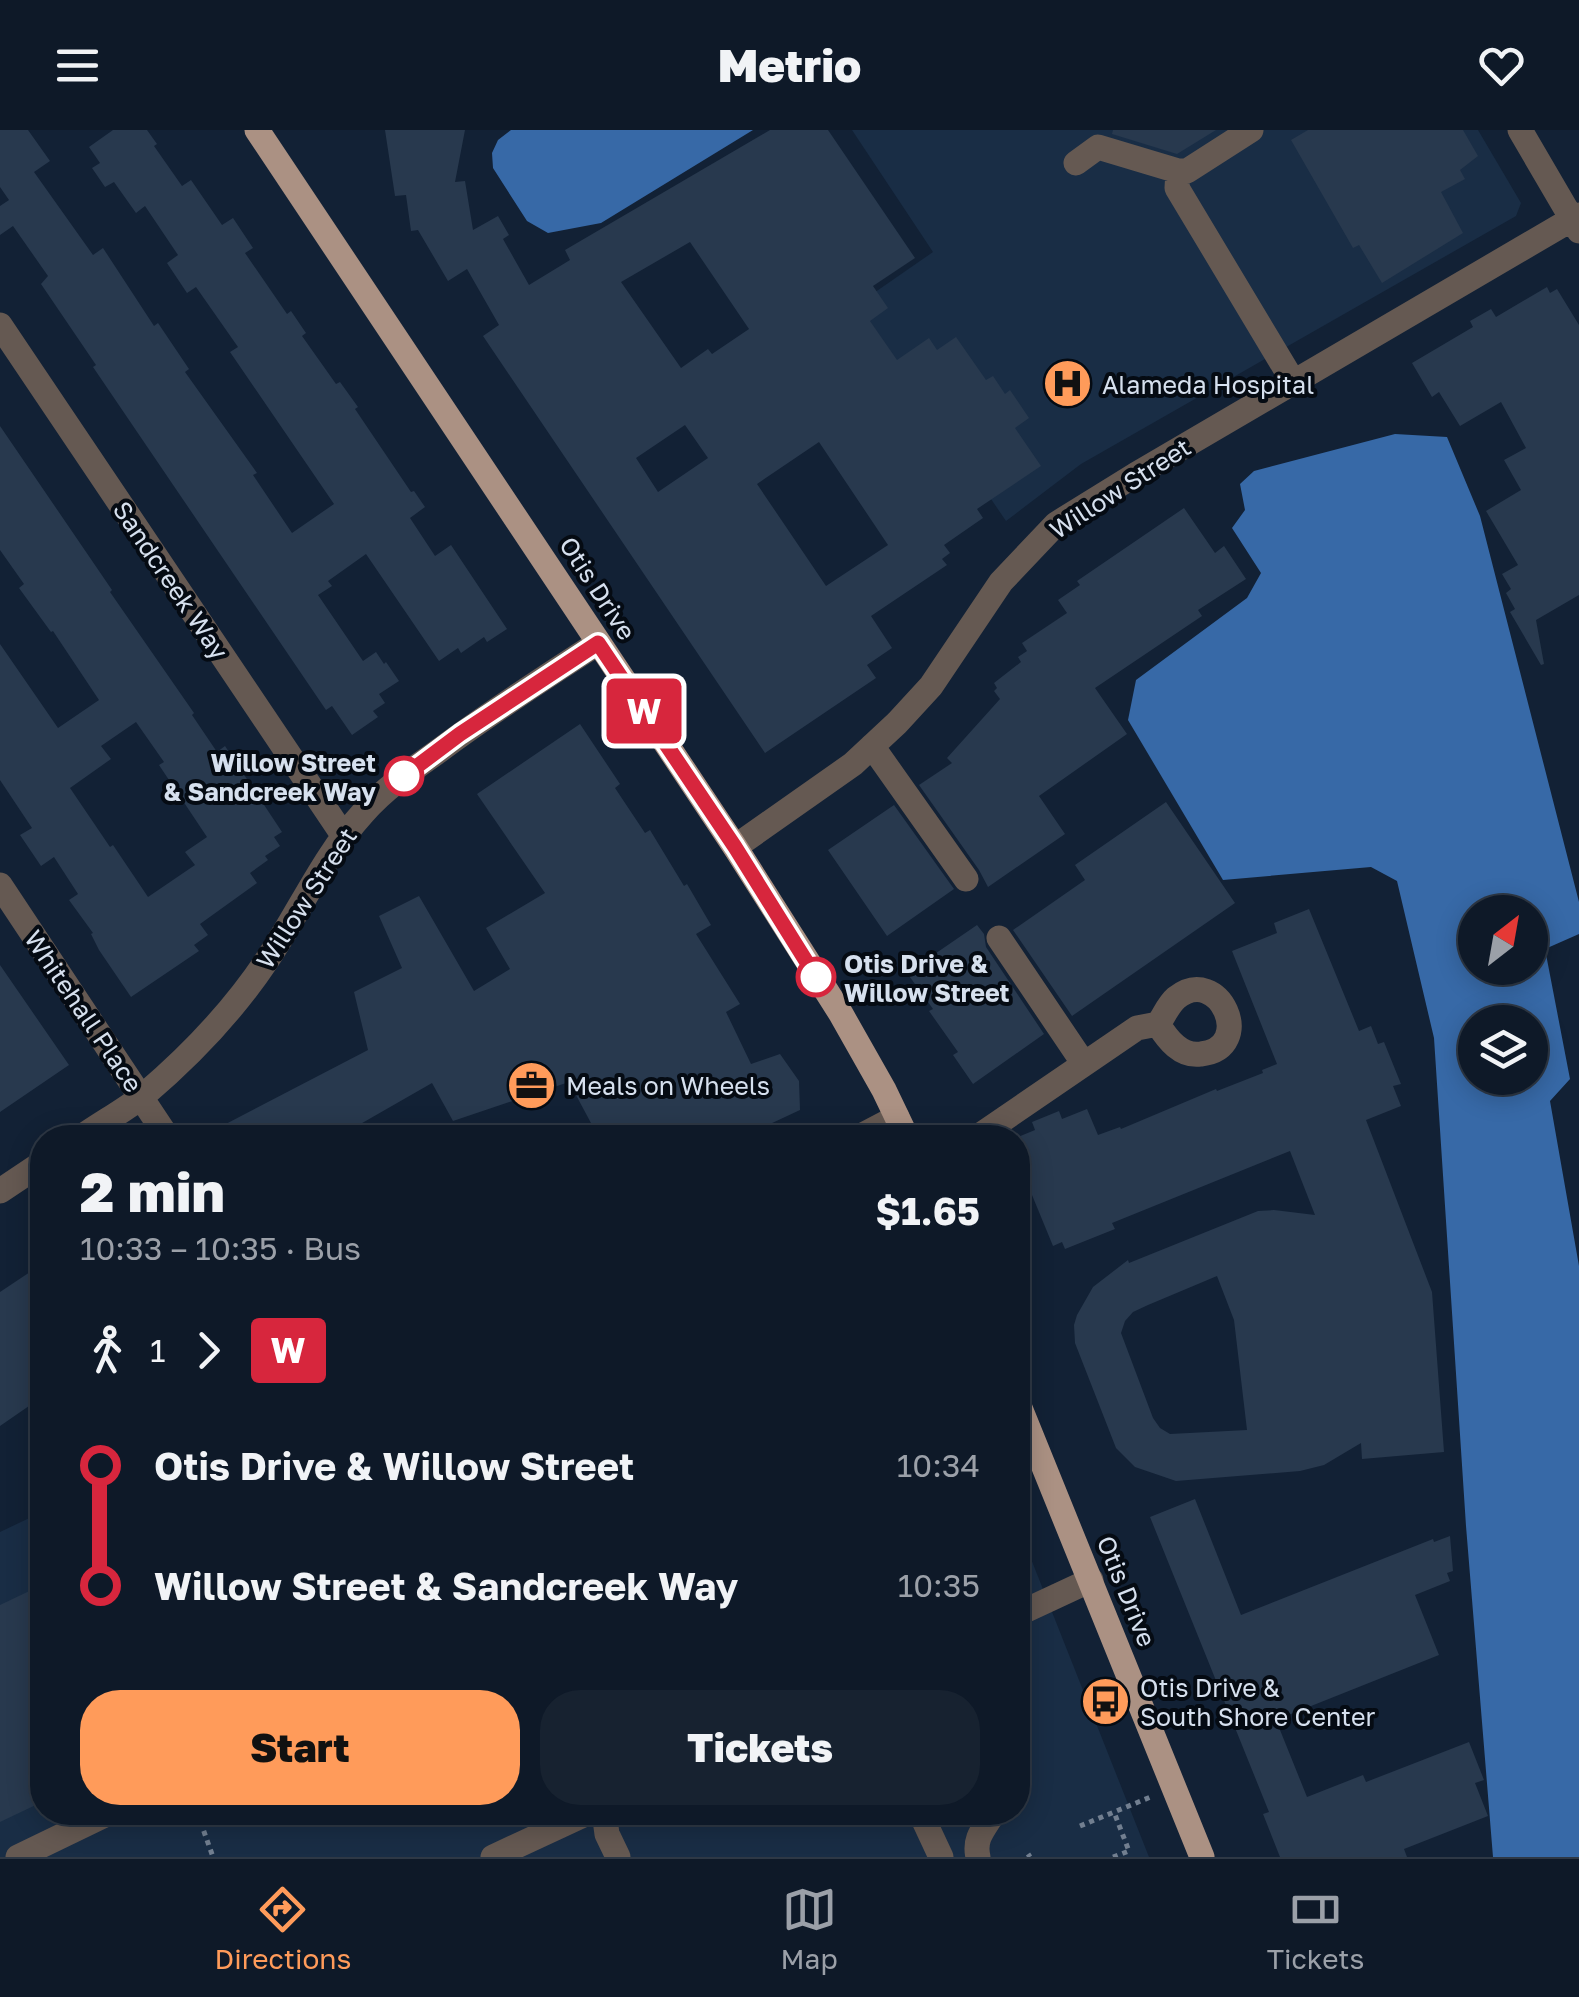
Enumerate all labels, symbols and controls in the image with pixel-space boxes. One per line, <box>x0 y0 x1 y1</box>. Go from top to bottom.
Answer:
icon: menu <box>50 38 105 93</box>
text: Metrio <box>718 38 861 92</box>
icon: heart <box>1474 38 1529 93</box>
hospital icon: Alameda Hospital <box>1041 358 1093 410</box>
place label: Alameda Hospital <box>1102 369 1314 400</box>
street label: Willow Street <box>1044 431 1196 545</box>
street label: Sandcreek Way <box>107 495 235 665</box>
street label: Otis Drive <box>553 531 643 645</box>
line badge: W <box>612 678 676 744</box>
text: W <box>626 690 662 732</box>
place label: Willow Street & Sandcreek Way <box>163 747 376 807</box>
marker: Willow Street & Sandcreek Way <box>385 757 423 795</box>
street label: Willow Street <box>249 822 363 974</box>
north arrow <box>1458 895 1548 985</box>
map controls <box>1458 895 1548 1095</box>
street label: Whitehall Place <box>18 924 150 1098</box>
place label: Otis Drive & Willow Street <box>844 948 1010 1008</box>
marker: Otis Drive & Willow Street <box>797 958 835 996</box>
button: layers <box>1458 1005 1548 1095</box>
office icon: Meals on Wheels <box>505 1059 557 1111</box>
place label: Meals on Wheels <box>566 1070 770 1101</box>
text: 2 min <box>80 1158 225 1224</box>
text: $1.65 <box>875 1188 980 1233</box>
text: 10:33 – 10:35 · Bus <box>80 1229 361 1267</box>
icon: walk <box>80 1323 135 1378</box>
icon: forward <box>181 1323 236 1378</box>
text: W <box>271 1329 306 1371</box>
text: 1 <box>150 1331 166 1369</box>
text: Otis Drive & Willow Street <box>154 1443 634 1488</box>
text: 10:34 <box>897 1446 980 1484</box>
street label: Otis Drive <box>1091 1531 1163 1651</box>
text: Willow Street & Sandcreek Way <box>154 1563 738 1608</box>
text: 10:35 <box>898 1566 980 1604</box>
place label: Otis Drive & South Shore Center <box>1140 1672 1376 1732</box>
bus stop icon: Otis Drive & South Shore Center <box>1079 1675 1131 1727</box>
button: Start <box>80 1690 520 1805</box>
button: Tickets <box>540 1690 980 1805</box>
tab: Directions <box>215 1882 351 1975</box>
tab: Map <box>781 1882 838 1975</box>
tab: Tickets <box>1267 1882 1364 1975</box>

